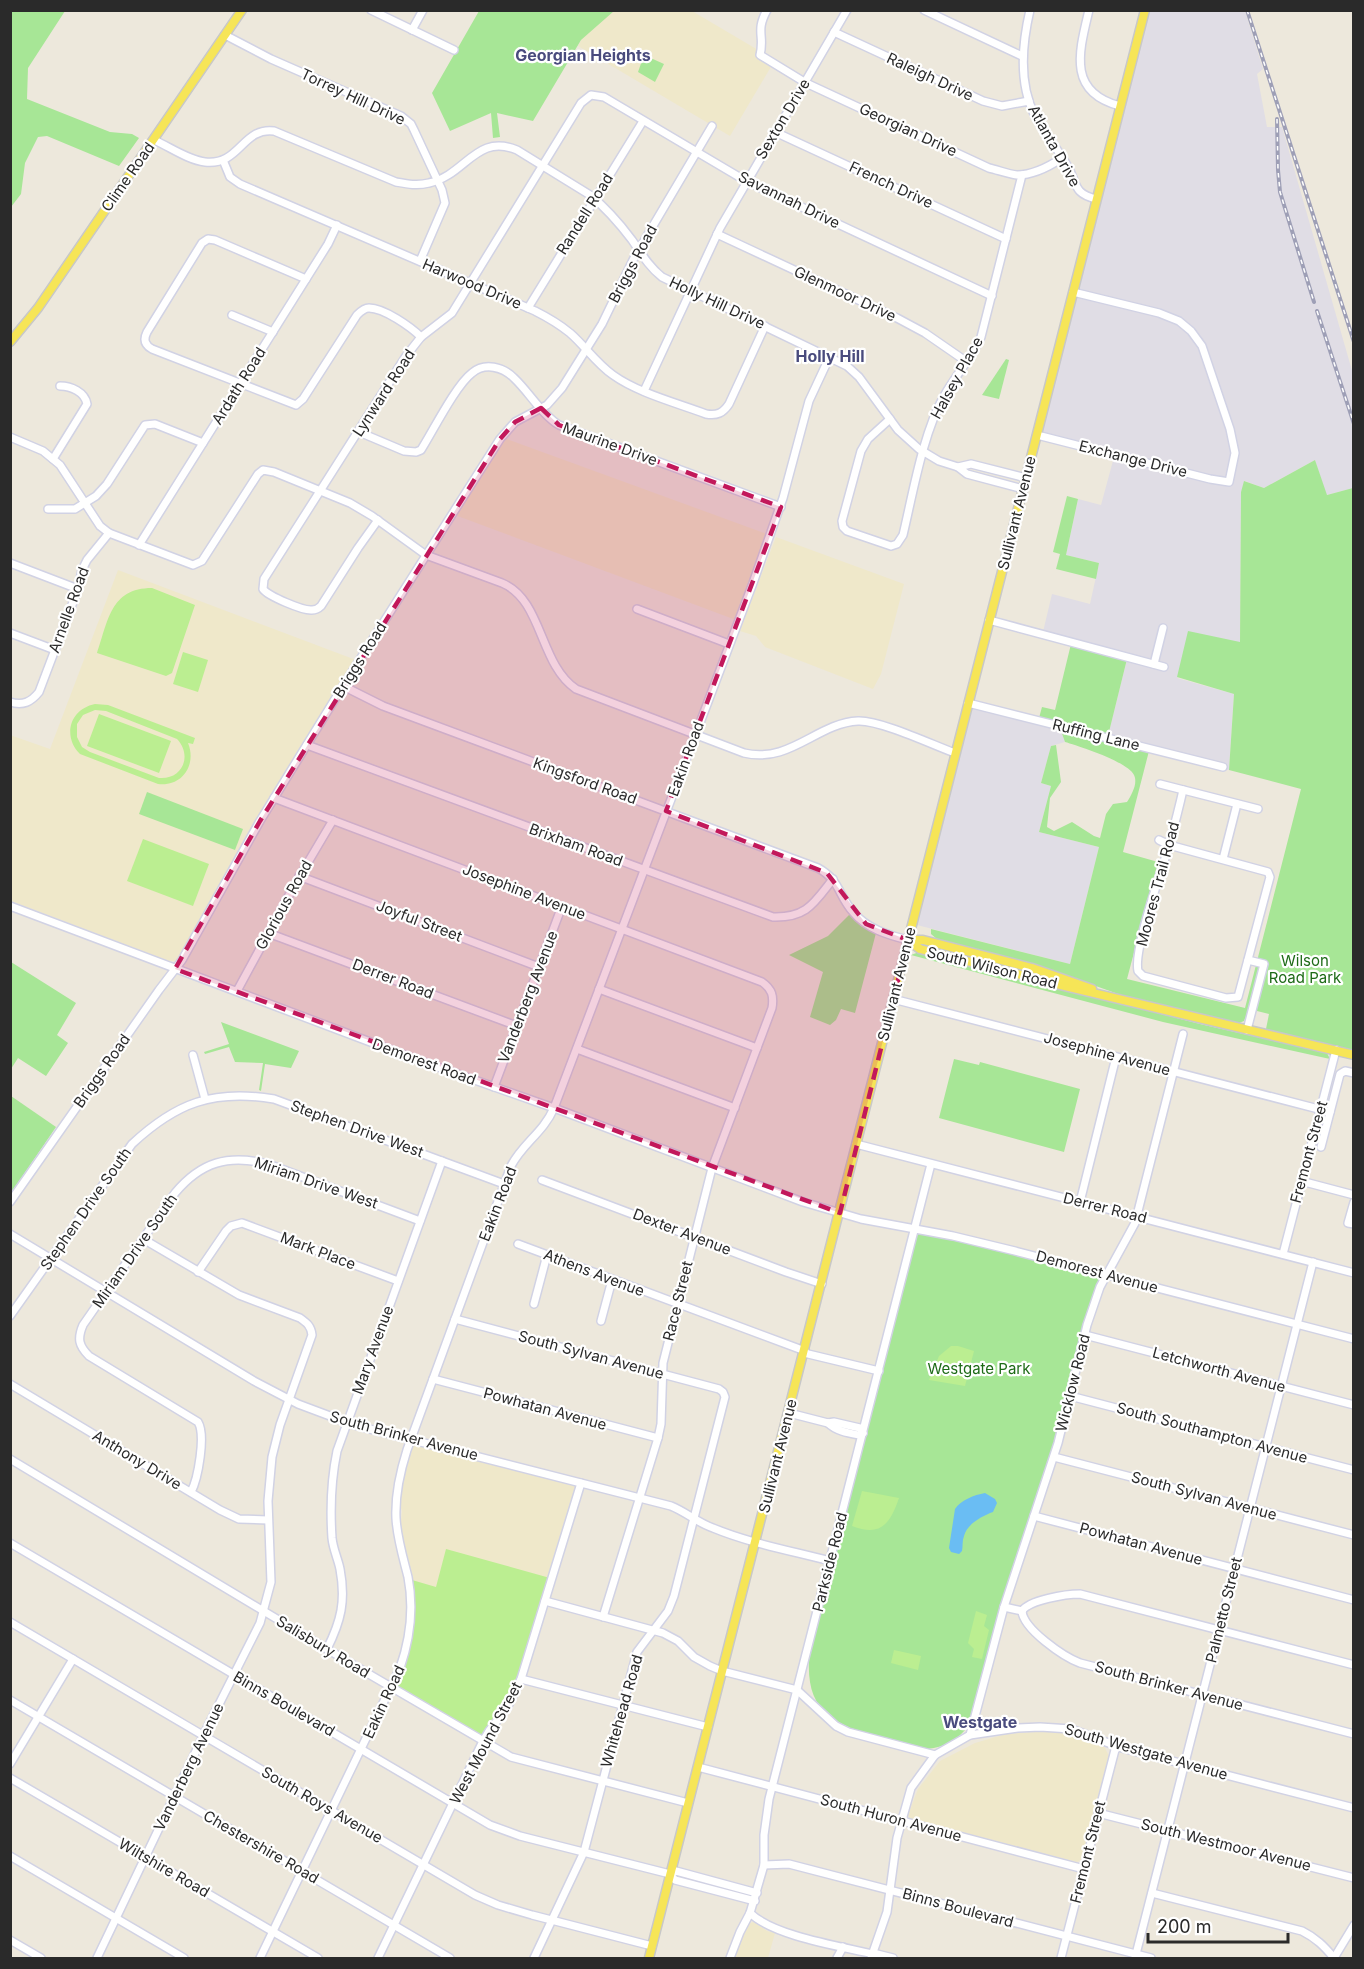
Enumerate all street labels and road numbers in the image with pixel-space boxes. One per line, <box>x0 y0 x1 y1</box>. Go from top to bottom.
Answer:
street label: Raleigh Drive <box>884 48 977 105</box>
street label: Torrey Hill Drive <box>298 64 409 129</box>
street label: Sexton Drive <box>751 75 814 162</box>
street label: Georgian Drive <box>856 99 960 161</box>
street label: Atlanta Drive <box>1024 101 1085 190</box>
street label: Clime Road <box>97 138 158 215</box>
street label: French Drive <box>846 157 936 212</box>
street label: Savannah Drive <box>735 167 843 232</box>
street label: Randell Road <box>552 169 617 258</box>
street label: Briggs Road <box>604 221 661 306</box>
street label: Harwood Drive <box>420 254 525 313</box>
street label: Glenmoor Drive <box>791 262 899 326</box>
street label: Holly Hill Drive <box>666 272 768 333</box>
street label: Halsey Place <box>926 333 987 422</box>
street label: Ardath Road <box>207 344 270 428</box>
street label: Lynward Road <box>348 345 419 440</box>
street label: Maurine Drive <box>560 418 660 469</box>
street label: Exchange Drive <box>1077 436 1189 481</box>
street label: Sullivant Avenue <box>993 454 1040 572</box>
street label: Arnelle Road <box>44 564 93 655</box>
street label: Briggs Road <box>329 618 390 701</box>
street label: Ruffing Lane <box>1050 714 1142 755</box>
street label: Eakin Road <box>663 719 708 799</box>
street label: Kingsford Road <box>531 753 640 808</box>
street label: Brixham Road <box>527 819 626 870</box>
street label: Moores Trail Road <box>1132 819 1183 948</box>
street label: Glorious Road <box>251 857 316 953</box>
street label: Josephine Avenue <box>460 859 588 924</box>
street label: Joyful Street <box>374 895 465 946</box>
street label: Sullivant Avenue <box>873 925 920 1043</box>
street label: Vanderberg Avenue <box>494 928 562 1066</box>
street label: South Wilson Road <box>925 942 1059 993</box>
street label: Derrer Road <box>350 954 437 1003</box>
street label: Josephine Avenue <box>1042 1027 1173 1080</box>
street label: Briggs Road <box>69 1030 134 1111</box>
street label: Demorest Road <box>370 1034 479 1089</box>
street label: Stephen Drive West <box>288 1096 426 1161</box>
street label: Fremont Street <box>1286 1099 1331 1205</box>
street label: Stephen Drive South <box>36 1144 135 1274</box>
street label: Miriam Drive West <box>252 1152 381 1213</box>
street label: Eakin Road <box>475 1164 520 1244</box>
street label: Derrer Road <box>1061 1188 1149 1227</box>
street label: Miriam Drive South <box>88 1190 181 1312</box>
street label: Dexter Avenue <box>630 1204 734 1259</box>
street label: Mark Place <box>278 1227 359 1274</box>
street label: Athens Avenue <box>541 1245 647 1300</box>
street label: Demorest Avenue <box>1034 1246 1160 1297</box>
street label: Race Street <box>658 1259 697 1343</box>
street label: Mary Avenue <box>348 1303 397 1397</box>
street label: South Sylvan Avenue <box>516 1326 666 1383</box>
street label: Wicklow Road <box>1051 1332 1094 1434</box>
street label: Letchworth Avenue <box>1151 1343 1288 1396</box>
street label: Powhatan Avenue <box>481 1383 609 1434</box>
street label: Sullivant Avenue <box>754 1397 801 1515</box>
street label: South Southampton Avenue <box>1115 1398 1310 1467</box>
street label: South Brinker Avenue <box>328 1407 480 1464</box>
street label: Anthony Drive <box>89 1426 185 1494</box>
street label: South Sylvan Avenue <box>1129 1467 1279 1524</box>
street label: Parkside Road <box>808 1510 851 1614</box>
street label: Powhatan Avenue <box>1077 1518 1205 1569</box>
street label: Palmetto Street <box>1201 1555 1246 1665</box>
street label: Salisbury Road <box>273 1611 374 1682</box>
street label: Whitehead Road <box>596 1652 647 1770</box>
street label: South Brinker Avenue <box>1093 1657 1245 1714</box>
street label: Eakin Road <box>358 1662 409 1741</box>
street label: Binns Boulevard <box>230 1667 339 1740</box>
street label: West Mound Street <box>445 1678 526 1807</box>
street label: Vanderberg Avenue <box>149 1700 228 1834</box>
street label: South Westgate Avenue <box>1062 1719 1230 1784</box>
street label: South Roys Avenue <box>258 1762 386 1847</box>
street label: South Huron Avenue <box>818 1789 964 1846</box>
street label: Fremont Street <box>1066 1799 1109 1905</box>
street label: Chestershire Road <box>200 1806 323 1887</box>
street label: South Westmoor Avenue <box>1139 1814 1313 1875</box>
street label: Wiltshire Road <box>115 1834 213 1901</box>
street label: Binns Boulevard <box>900 1884 1016 1932</box>

